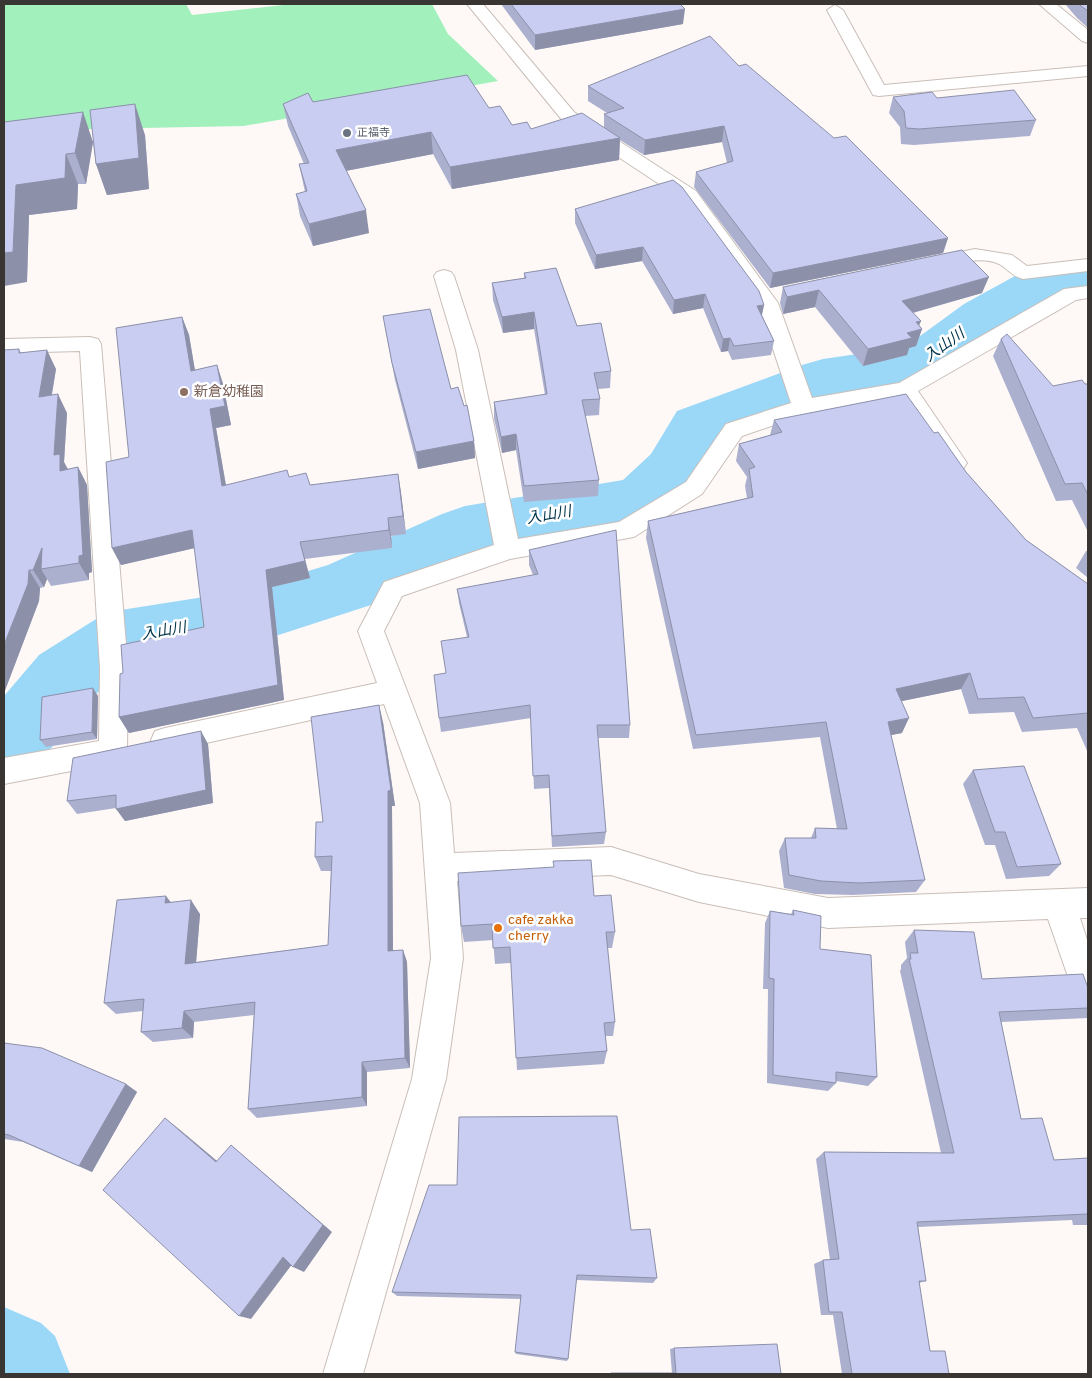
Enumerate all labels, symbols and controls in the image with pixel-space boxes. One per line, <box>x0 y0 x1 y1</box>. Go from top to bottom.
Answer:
place label: 正福寺 <box>357 126 390 140</box>
marker: 正福寺 <box>341 127 353 139</box>
water label: 入山川 <box>921 324 970 367</box>
place label: 新倉幼稚園 <box>194 384 264 401</box>
marker: 新倉幼稚園 <box>178 386 190 398</box>
water label: 入山川 <box>525 502 575 529</box>
water label: 入山川 <box>140 618 190 645</box>
place label: cafe zakka cherry <box>508 912 574 945</box>
marker: cafe zakka cherry <box>492 922 504 934</box>

